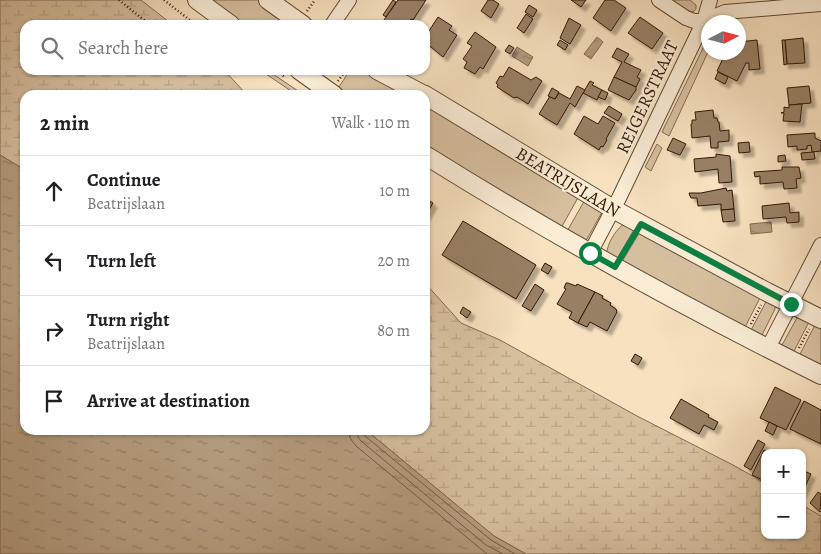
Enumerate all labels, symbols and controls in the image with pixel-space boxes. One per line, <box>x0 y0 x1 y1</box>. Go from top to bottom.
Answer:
north arrow <box>701 15 746 60</box>
search box <box>20 20 430 75</box>
icon: search <box>38 34 66 62</box>
text: Search here <box>78 35 168 61</box>
street label: REIGERSTRAAT <box>610 36 684 158</box>
text: 2 min <box>40 109 89 137</box>
text: Walk · 110 m <box>332 112 410 134</box>
street label: BEATRIJSLAAN <box>511 141 625 223</box>
text: Continue <box>87 167 161 193</box>
icon: ahead <box>40 177 68 205</box>
text: 10 m <box>380 180 410 202</box>
text: Beatrijslaan <box>87 193 165 215</box>
route start <box>579 242 602 265</box>
icon: left <box>40 247 68 275</box>
text: Turn left <box>87 248 156 274</box>
text: 20 m <box>377 250 410 272</box>
route end <box>780 293 803 316</box>
text: Turn right <box>87 307 169 333</box>
icon: right <box>40 317 68 345</box>
text: 80 m <box>377 320 410 342</box>
text: Beatrijslaan <box>87 333 165 355</box>
icon: arrive <box>40 387 68 415</box>
text: Arrive at destination <box>87 388 250 414</box>
map controls <box>761 449 806 539</box>
button: + <box>761 449 806 494</box>
button: − <box>761 494 806 539</box>

